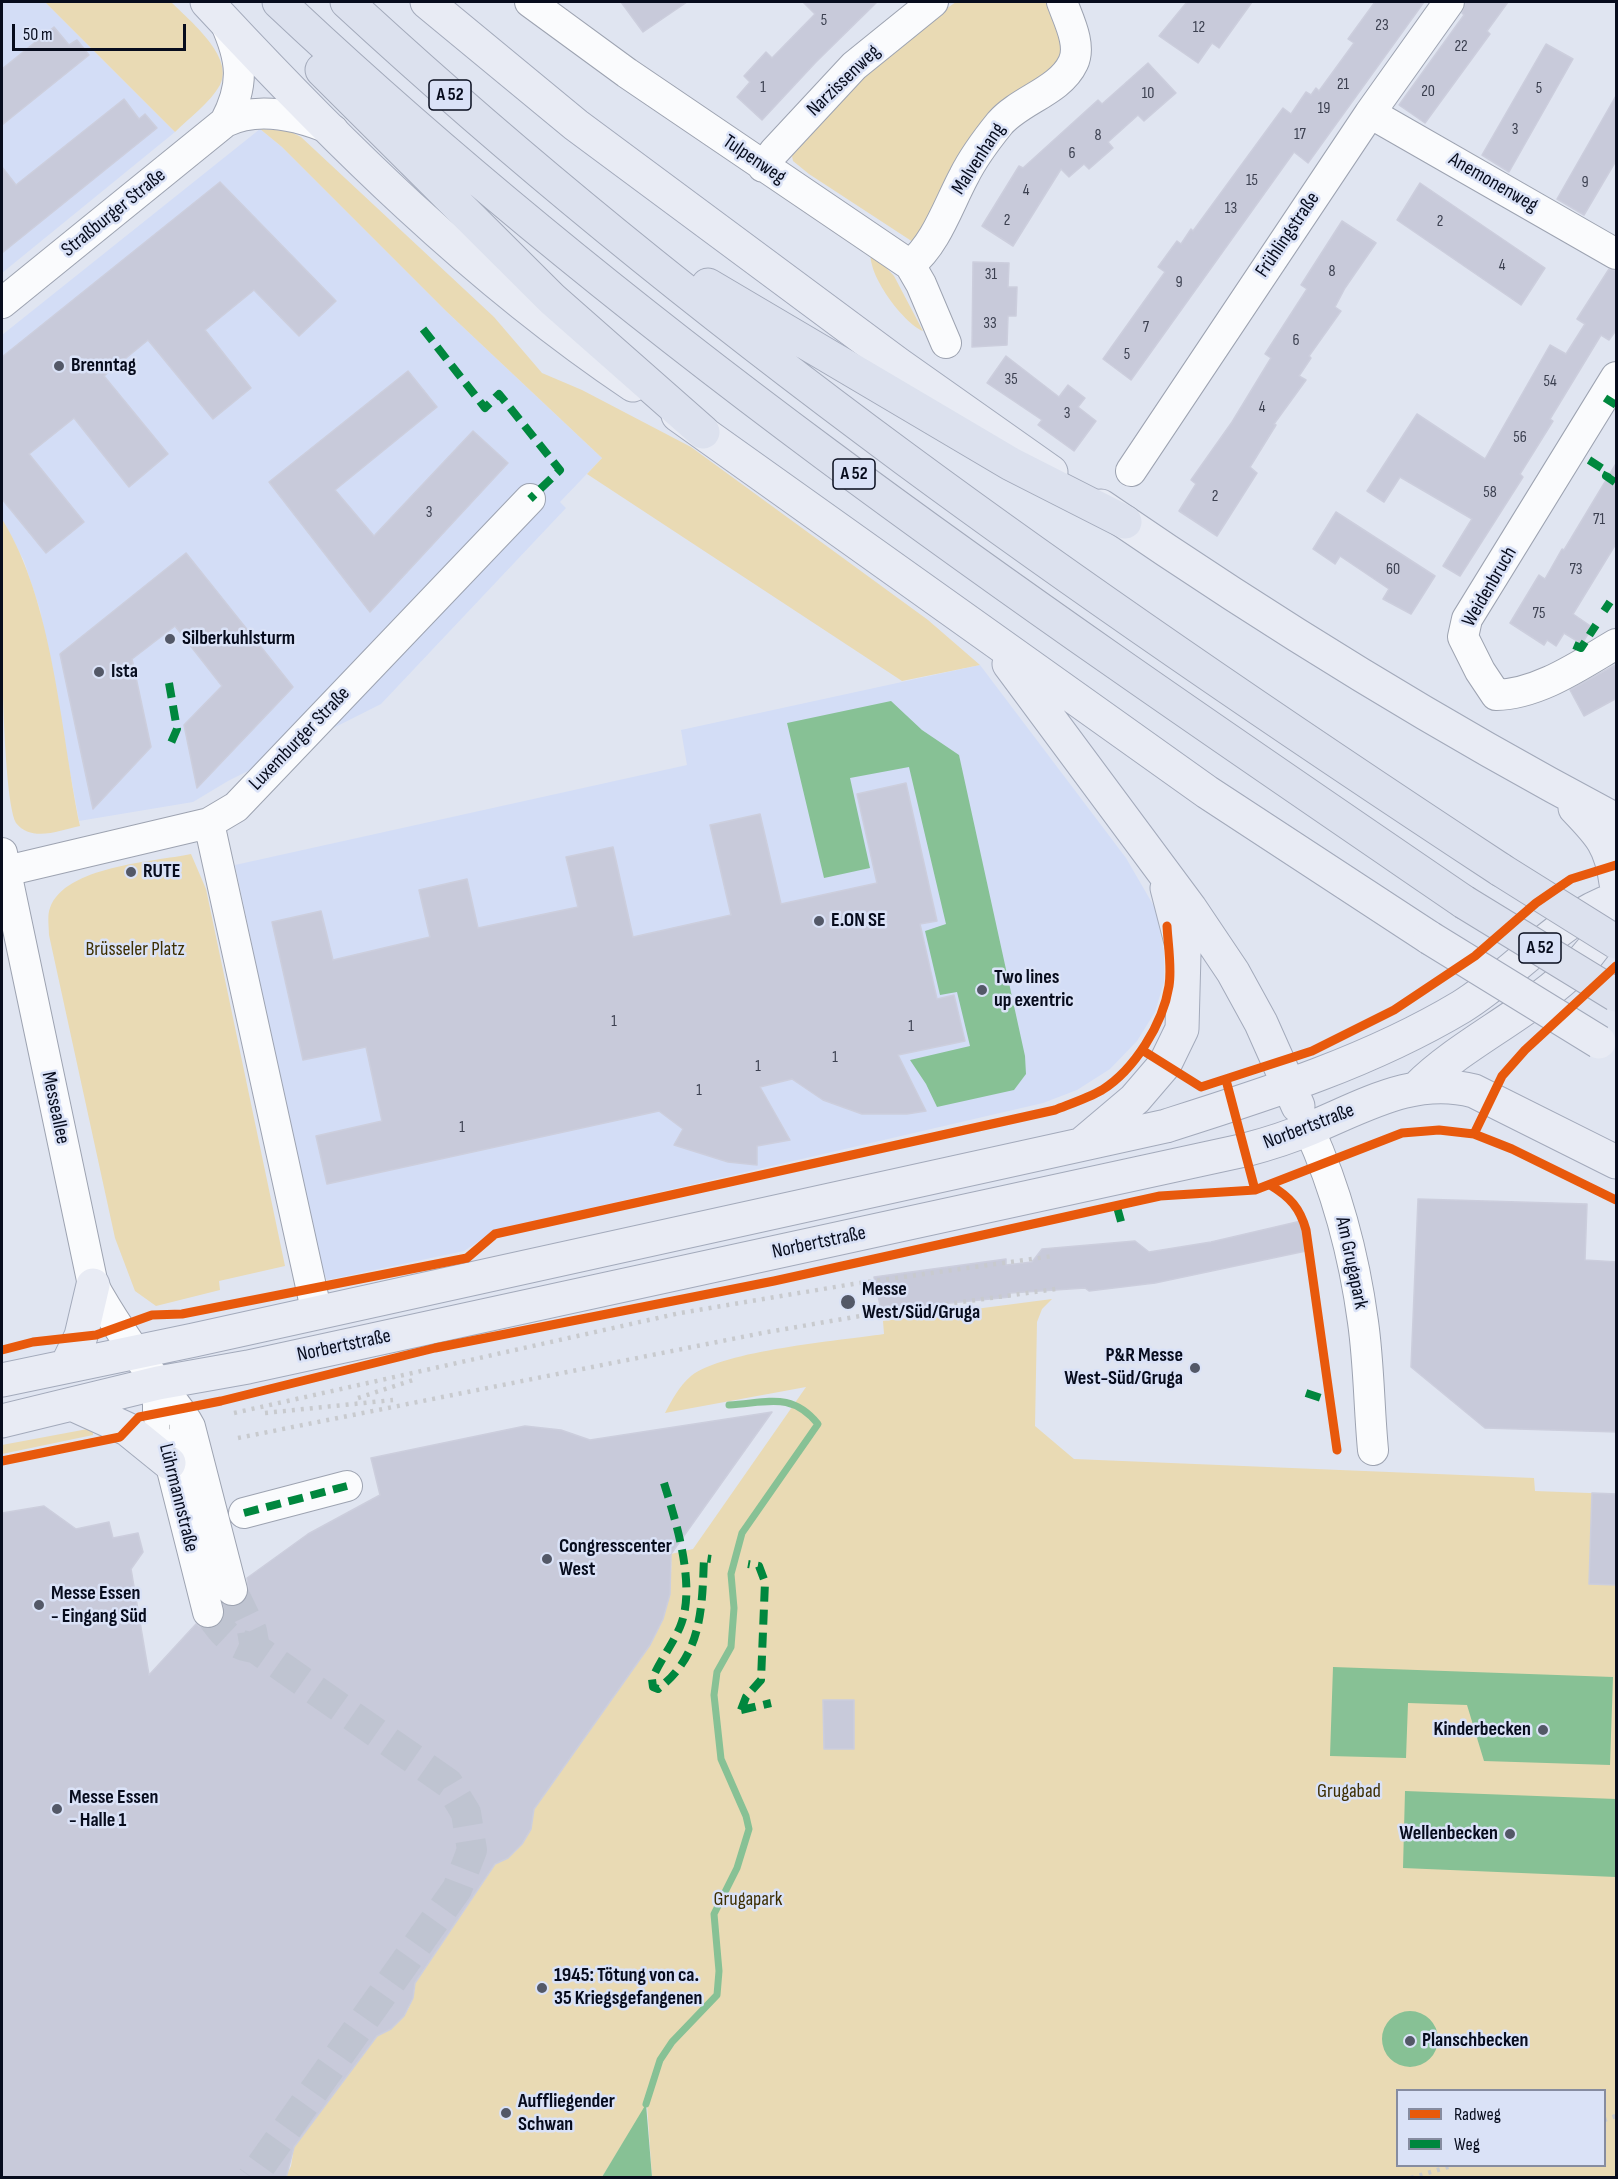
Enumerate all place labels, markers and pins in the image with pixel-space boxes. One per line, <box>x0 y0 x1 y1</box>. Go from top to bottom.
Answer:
place label: Brenntag <box>71 354 136 378</box>
marker: Brenntag <box>52 359 66 373</box>
place label: Silberkuhlsturm <box>182 627 295 651</box>
marker: Silberkuhlsturm <box>163 632 177 646</box>
place label: Ista <box>111 660 138 684</box>
marker: Ista <box>92 665 106 679</box>
place label: RUTE <box>143 860 180 884</box>
marker: RUTE <box>124 865 138 879</box>
place label: E.ON SE <box>831 909 886 933</box>
marker: E.ON SE <box>812 914 826 928</box>
place label: Two lines up exentric <box>994 966 1074 1013</box>
marker: Two lines up exentric <box>975 983 989 997</box>
place label: Messe West/Süd/Gruga <box>862 1278 980 1325</box>
marker: Messe West/Süd/Gruga <box>839 1293 857 1311</box>
place label: P&R Messe West-Süd/Gruga <box>1064 1344 1183 1391</box>
marker: P&R Messe West-Süd/Gruga <box>1188 1361 1202 1375</box>
place label: Congresscenter West <box>559 1535 672 1582</box>
marker: Congresscenter West <box>540 1552 554 1566</box>
place label: Messe Essen - Eingang Süd <box>51 1582 147 1629</box>
marker: Messe Essen - Eingang Süd <box>32 1598 46 1612</box>
place label: Kinderbecken <box>1434 1718 1531 1742</box>
marker: Kinderbecken <box>1536 1723 1550 1737</box>
place label: Messe Essen - Halle 1 <box>69 1786 158 1833</box>
marker: Messe Essen - Halle 1 <box>50 1802 64 1816</box>
place label: Wellenbecken <box>1399 1822 1498 1846</box>
marker: Wellenbecken <box>1503 1827 1517 1841</box>
place label: 1945: Tötung von ca. 35 Kriegsgefangenen <box>554 1964 702 2011</box>
marker: 1945: Tötung von ca. 35 Kriegsgefangenen <box>535 1981 549 1995</box>
place label: Planschbecken <box>1422 2029 1528 2053</box>
marker: Planschbecken <box>1403 2034 1417 2048</box>
place label: Auffliegender Schwan <box>518 2090 615 2137</box>
marker: Auffliegender Schwan <box>499 2106 513 2120</box>

